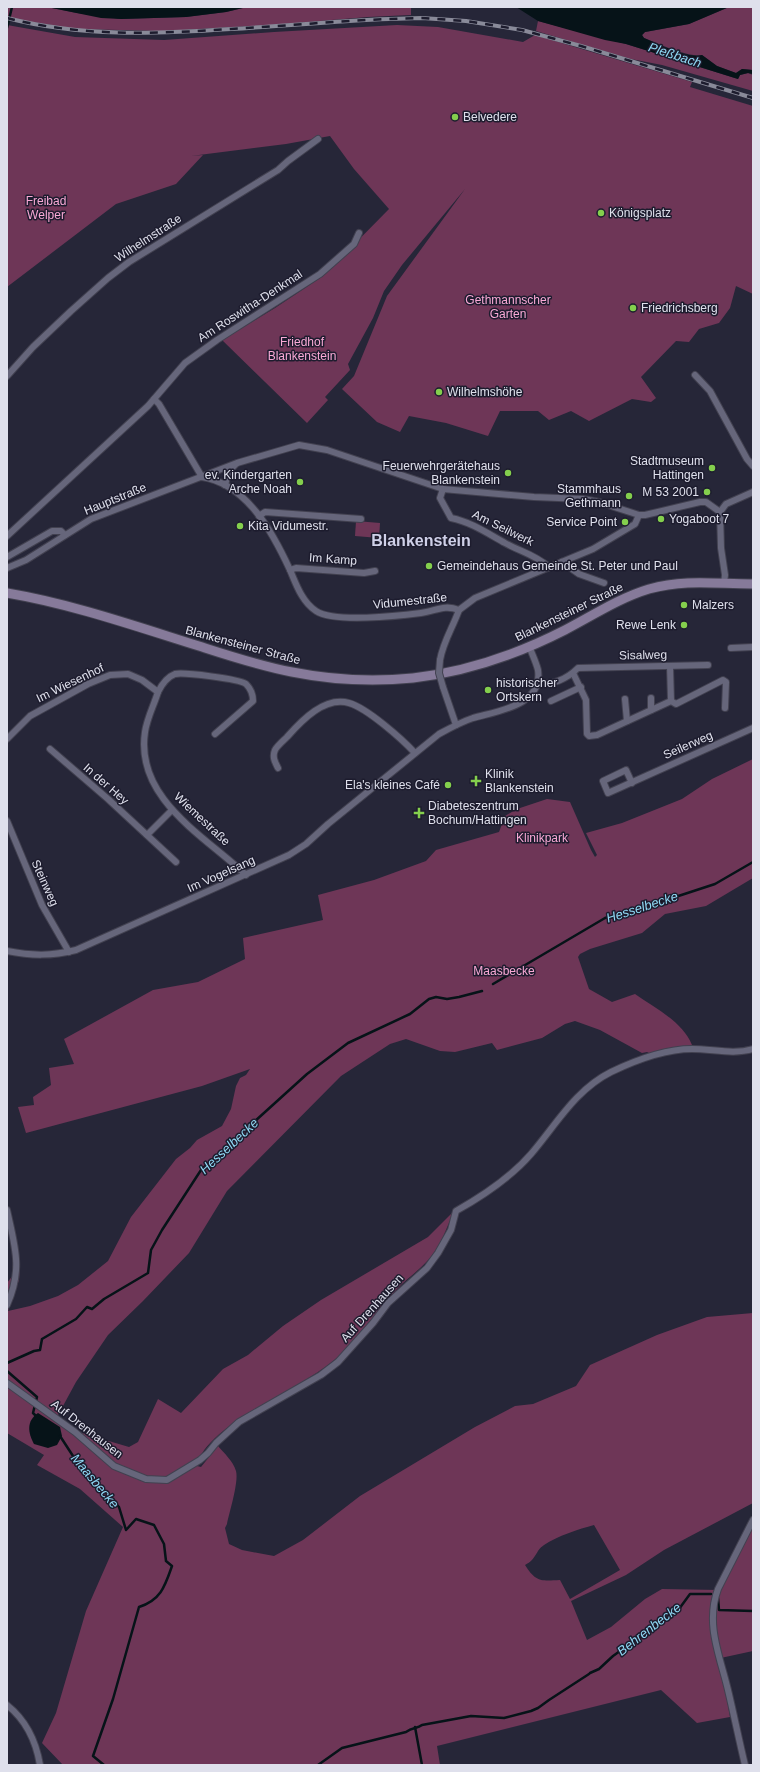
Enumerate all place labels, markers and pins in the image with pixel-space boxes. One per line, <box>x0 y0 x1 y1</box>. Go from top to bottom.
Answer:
place label: Belvedere <box>463 110 517 124</box>
marker: Belvedere <box>450 112 460 122</box>
place label: Königsplatz <box>609 206 671 220</box>
marker: Königsplatz <box>596 208 606 218</box>
place label: Friedrichsberg <box>641 301 718 315</box>
marker: Friedrichsberg <box>628 303 638 313</box>
place label: Wilhelmshöhe <box>447 385 523 399</box>
marker: Wilhelmshöhe <box>434 387 444 397</box>
place label: Stadtmuseum Hattingen <box>630 454 704 482</box>
place label: Feuerwehrgerätehaus Blankenstein <box>383 459 500 487</box>
marker: Stadtmuseum Hattingen <box>707 463 717 473</box>
place label: ev. Kindergarten Arche Noah <box>205 468 292 496</box>
marker: Feuerwehrgerätehaus Blankenstein <box>503 468 513 478</box>
marker: ev. Kindergarten Arche Noah <box>295 477 305 487</box>
place label: Stammhaus Gethmann <box>557 482 621 510</box>
place label: M 53 2001 <box>642 485 699 499</box>
marker: M 53 2001 <box>702 487 712 497</box>
marker: Stammhaus Gethmann <box>624 491 634 501</box>
place label: Yogaboot 7 <box>669 512 730 526</box>
marker: Yogaboot 7 <box>656 514 666 524</box>
place label: Service Point <box>546 515 618 529</box>
marker: Service Point <box>620 517 630 527</box>
place label: Kita Vidumestr. <box>248 519 328 533</box>
marker: Kita Vidumestr. <box>235 521 245 531</box>
place label: Gemeindehaus Gemeinde St. Peter und Paul <box>437 559 678 573</box>
marker: Gemeindehaus Gemeinde St. Peter und Paul <box>424 561 434 571</box>
place label: Malzers <box>692 598 734 612</box>
marker: Malzers <box>679 600 689 610</box>
place label: Rewe Lenk <box>616 618 677 632</box>
marker: Rewe Lenk <box>679 620 689 630</box>
place label: historischer Ortskern <box>496 676 557 704</box>
marker: historischer Ortskern <box>483 685 493 695</box>
place label: Klinik Blankenstein <box>485 767 554 795</box>
marker: Klinik Blankenstein <box>470 775 482 787</box>
place label: Ela's kleines Café <box>345 778 440 792</box>
marker: Ela's kleines Café <box>443 780 453 790</box>
place label: Diabeteszentrum Bochum/Hattingen <box>428 799 527 827</box>
marker: Diabeteszentrum Bochum/Hattingen <box>413 807 425 819</box>

